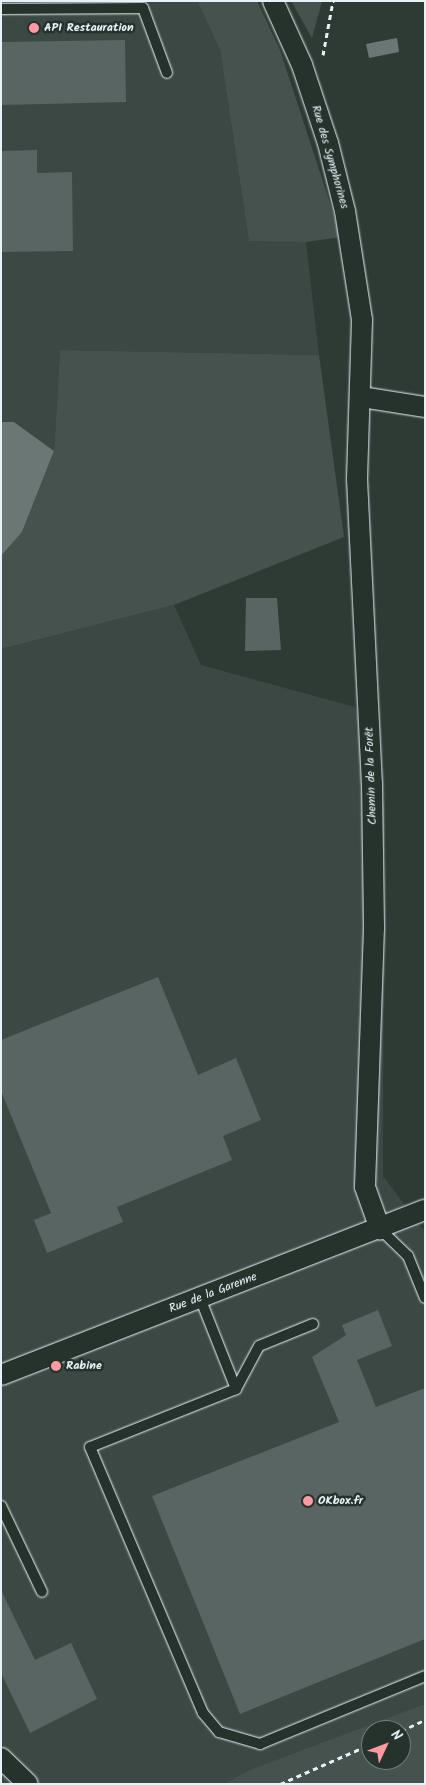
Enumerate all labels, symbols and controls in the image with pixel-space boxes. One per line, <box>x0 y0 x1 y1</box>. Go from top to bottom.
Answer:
place label: API Restauration <box>44 21 134 35</box>
marker: API Restauration <box>28 22 40 34</box>
street label: Rue des Symphorines <box>308 103 352 211</box>
street label: Chemin de la Forêt <box>362 727 380 825</box>
street label: Rue de la Garenne <box>167 1270 259 1316</box>
place label: Rabine <box>66 1359 102 1373</box>
marker: Rabine <box>50 1360 62 1372</box>
place label: OKbox.fr <box>318 1494 363 1508</box>
marker: OKbox.fr <box>302 1495 314 1507</box>
north arrow <box>361 1720 411 1770</box>
text: N <box>385 1725 407 1746</box>

